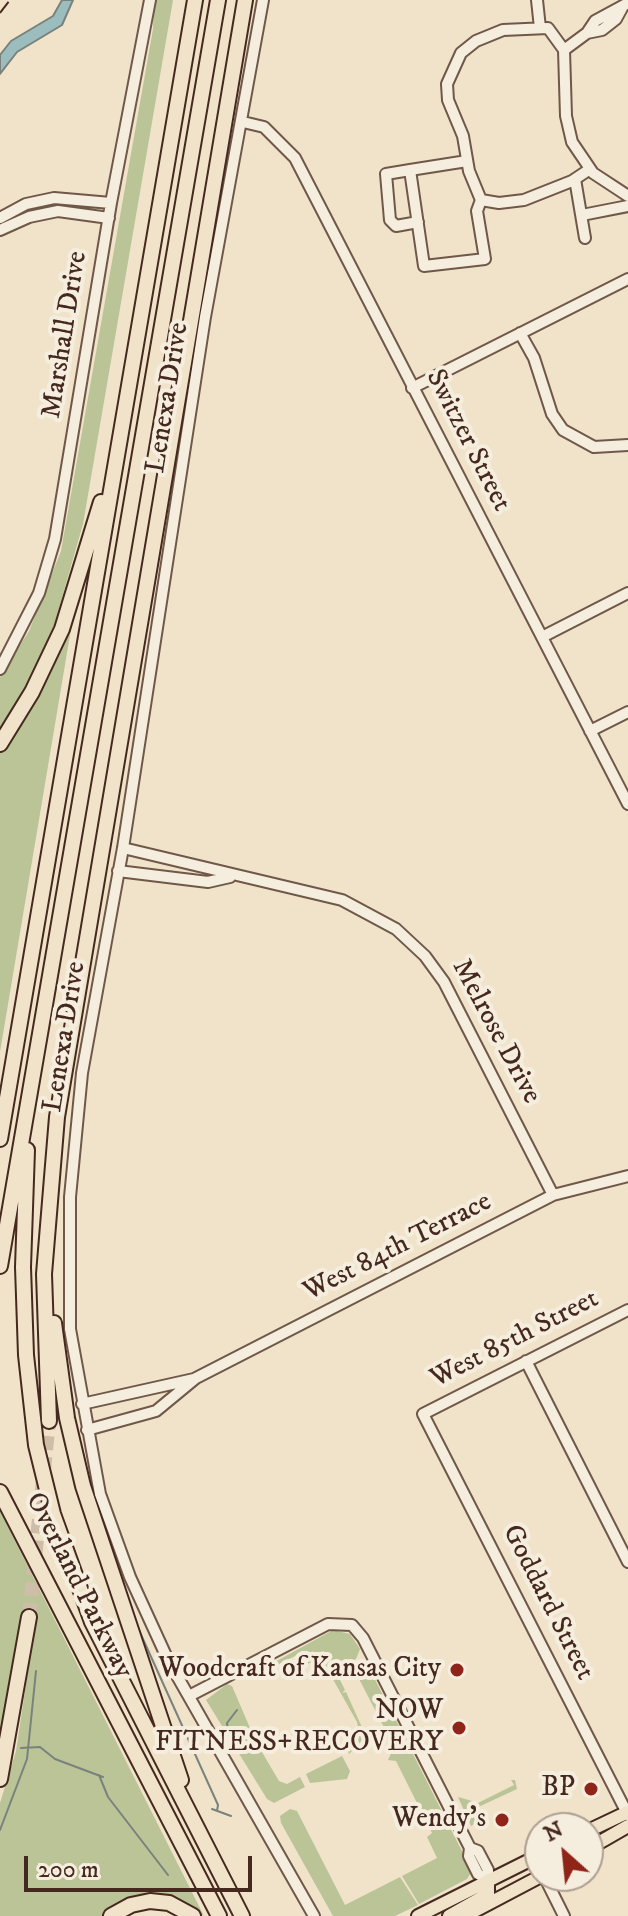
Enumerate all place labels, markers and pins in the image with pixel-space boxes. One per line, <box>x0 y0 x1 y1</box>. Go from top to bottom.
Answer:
place label: Woodcraft of Kansas City <box>158 1653 441 1687</box>
marker: Woodcraft of Kansas City <box>448 1661 466 1679</box>
place label: NOW FITNESS+RECOVERY <box>155 1695 443 1761</box>
marker: NOW FITNESS+RECOVERY <box>450 1719 468 1737</box>
place label: BP <box>541 1772 575 1806</box>
marker: BP <box>582 1780 600 1798</box>
place label: Wendy's <box>392 1803 486 1837</box>
marker: Wendy's <box>493 1811 511 1829</box>

